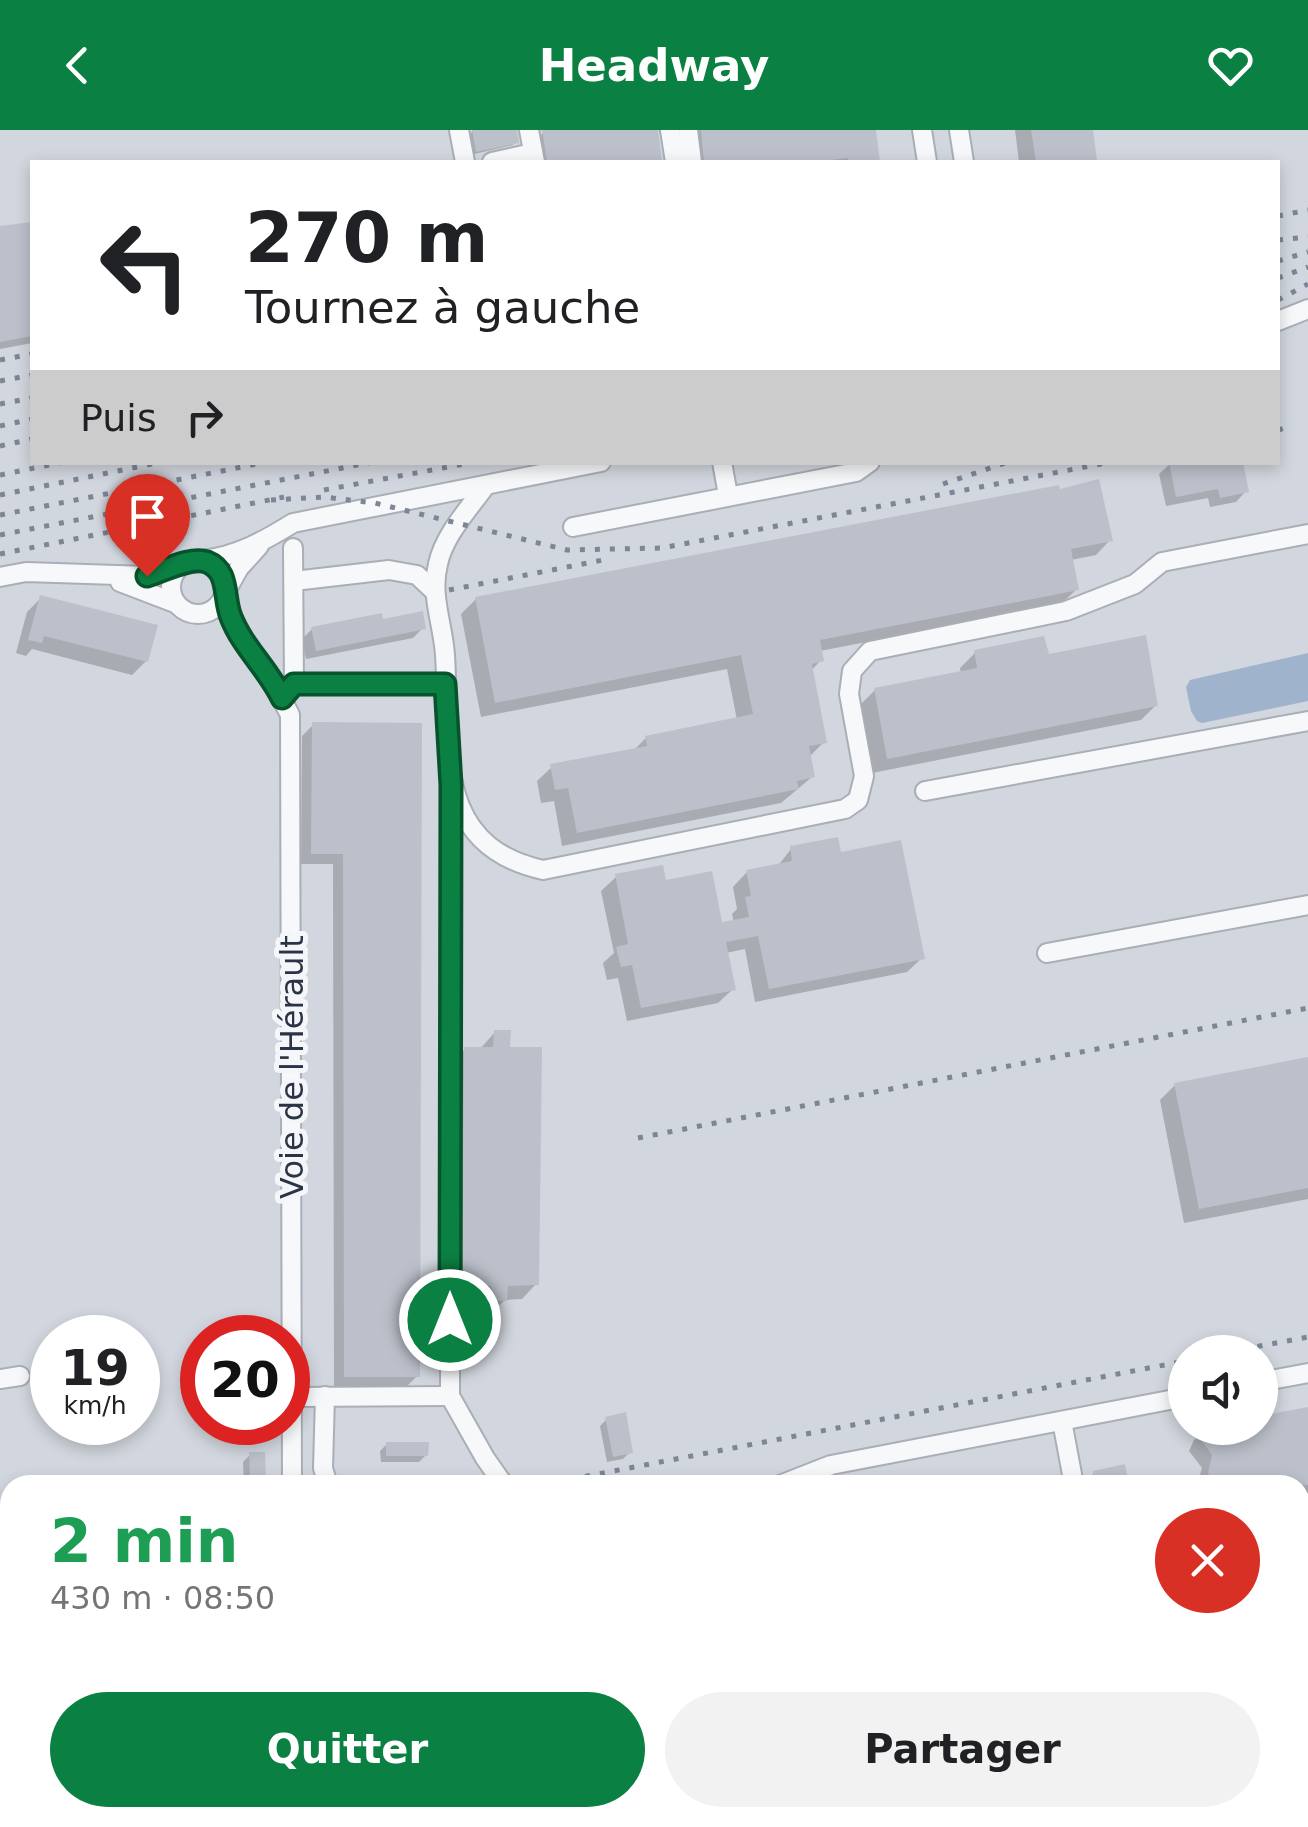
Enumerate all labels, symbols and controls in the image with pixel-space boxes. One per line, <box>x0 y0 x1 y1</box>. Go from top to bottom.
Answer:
icon: back <box>50 38 105 93</box>
icon: heart <box>1203 38 1258 93</box>
text: Headway <box>539 39 769 92</box>
text: 270 m <box>245 197 488 279</box>
icon: left <box>80 200 210 330</box>
text: Tournez à gauche <box>245 281 640 334</box>
icon: right <box>177 390 232 445</box>
text: Puis <box>80 396 157 440</box>
pin <box>105 474 190 577</box>
icon: arrive <box>120 489 175 544</box>
street label: Voie de l'Hérault <box>273 935 311 1199</box>
position arrow <box>398 1268 502 1372</box>
speed limit sign: 20 <box>180 1315 310 1445</box>
map controls <box>1168 1335 1278 1445</box>
button: sound <box>1168 1335 1278 1445</box>
text: 19 <box>60 1339 130 1397</box>
text: km/h <box>63 1391 127 1420</box>
text: 2 min <box>50 1506 238 1576</box>
button: close <box>1155 1508 1260 1613</box>
text: 430 m · 08:50 <box>50 1579 275 1617</box>
button: Quitter <box>50 1692 645 1807</box>
button: Partager <box>665 1692 1260 1807</box>

